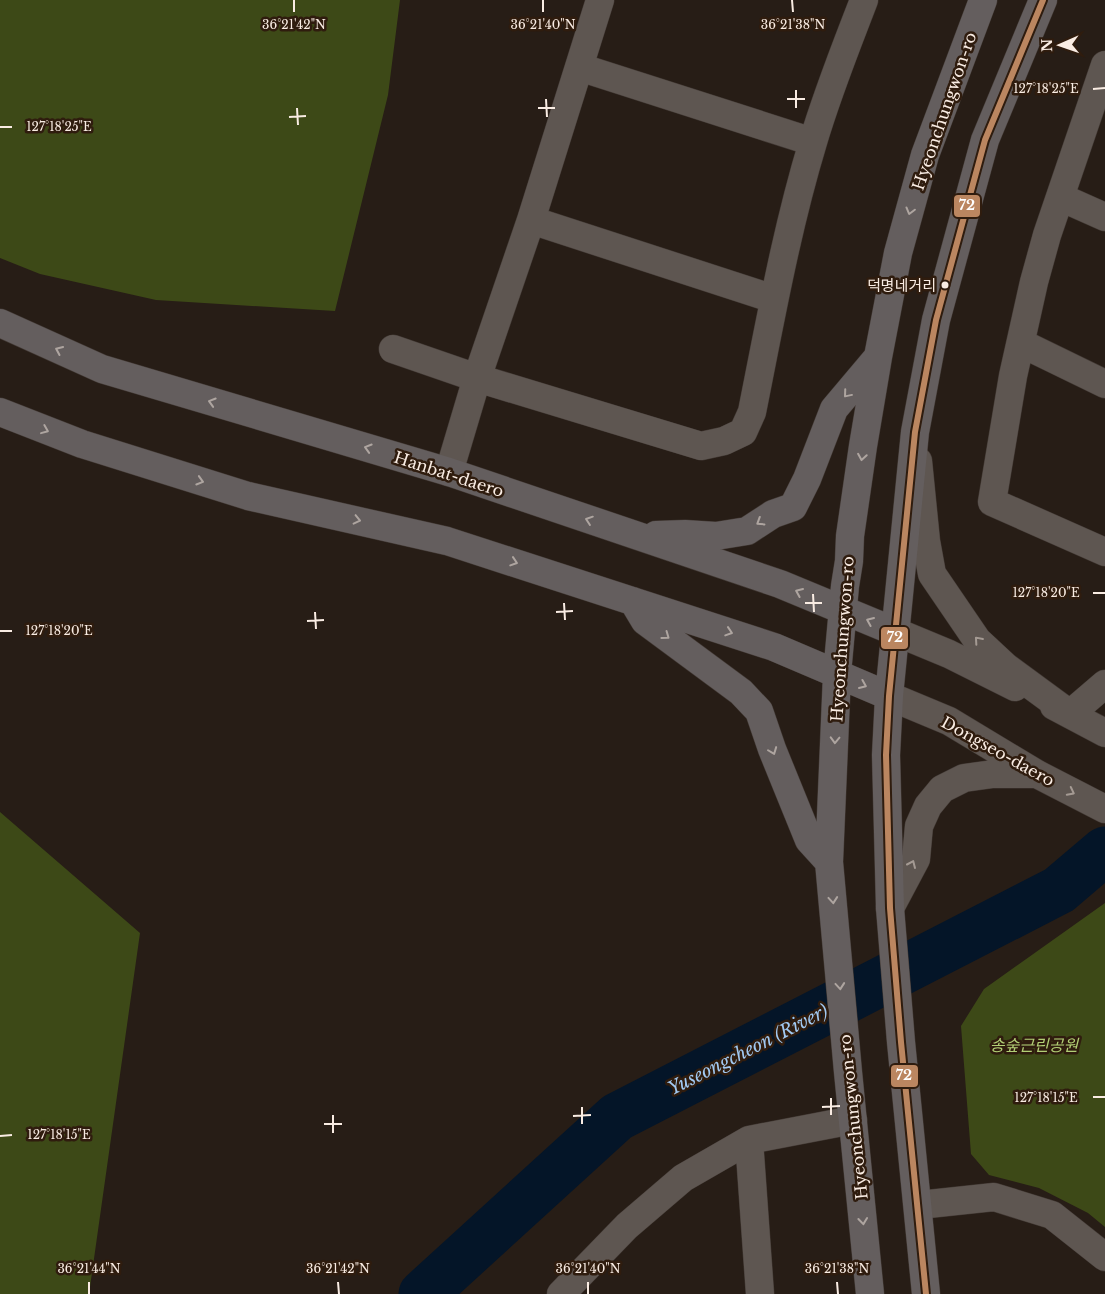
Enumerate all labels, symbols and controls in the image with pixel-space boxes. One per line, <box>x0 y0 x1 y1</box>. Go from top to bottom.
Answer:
text: 36°21'42"N <box>262 17 326 32</box>
text: 36°21'40"N <box>511 17 576 32</box>
text: 36°21'38"N <box>761 17 825 32</box>
north arrow <box>1035 20 1085 70</box>
street label: Hyeonchungwon-ro <box>908 29 980 193</box>
text: N <box>1038 39 1056 52</box>
text: 127°18'25"E <box>1013 81 1079 96</box>
text: 127°18'25"E <box>26 119 92 134</box>
line badge: 72 <box>953 194 981 218</box>
text: 72 <box>959 196 975 214</box>
one-way arrow <box>905 207 915 215</box>
place label: 덕명네거리 <box>867 276 936 295</box>
marker: 덕명네거리 <box>940 280 950 290</box>
one-way arrow <box>55 345 64 356</box>
one-way arrow <box>844 388 852 397</box>
one-way arrow <box>209 397 217 407</box>
one-way arrow <box>40 423 49 434</box>
one-way arrow <box>364 444 373 454</box>
street label: Hanbat-daero <box>392 447 506 501</box>
one-way arrow <box>857 452 867 461</box>
one-way arrow <box>195 475 203 485</box>
one-way arrow <box>352 514 361 525</box>
one-way arrow <box>585 516 594 526</box>
one-way arrow <box>757 516 766 526</box>
street label: Hyeonchungwon-ro <box>826 556 858 722</box>
one-way arrow <box>509 557 517 567</box>
text: 127°18'20"E <box>1012 585 1080 600</box>
one-way arrow <box>795 587 803 597</box>
one-way arrow <box>866 617 875 628</box>
text: 127°18'20"E <box>25 623 93 638</box>
line badge: 72 <box>880 626 909 650</box>
one-way arrow <box>725 627 733 637</box>
text: 72 <box>887 628 903 646</box>
one-way arrow <box>660 630 670 639</box>
one-way arrow <box>975 637 984 646</box>
one-way arrow <box>858 678 867 689</box>
street label: Dongseo-daero <box>938 712 1058 790</box>
one-way arrow <box>830 736 841 744</box>
one-way arrow <box>767 746 777 755</box>
one-way arrow <box>1066 786 1075 796</box>
one-way arrow <box>906 861 916 870</box>
one-way arrow <box>827 896 838 904</box>
one-way arrow <box>835 982 846 990</box>
water label: Yuseongcheon (River) <box>664 1000 832 1100</box>
street label: Hyeonchungwon-ro <box>834 1033 872 1201</box>
park label: 송숲근린공원 <box>990 1035 1079 1055</box>
line badge: 72 <box>890 1064 919 1088</box>
text: 72 <box>896 1066 912 1084</box>
text: 127°18'15"E <box>1014 1090 1078 1105</box>
text: 127°18'15"E <box>27 1127 91 1142</box>
one-way arrow <box>857 1217 868 1225</box>
text: 36°21'44"N <box>57 1261 121 1276</box>
text: 36°21'42"N <box>306 1261 370 1276</box>
text: 36°21'40"N <box>556 1261 621 1276</box>
text: 36°21'38"N <box>805 1261 869 1276</box>

